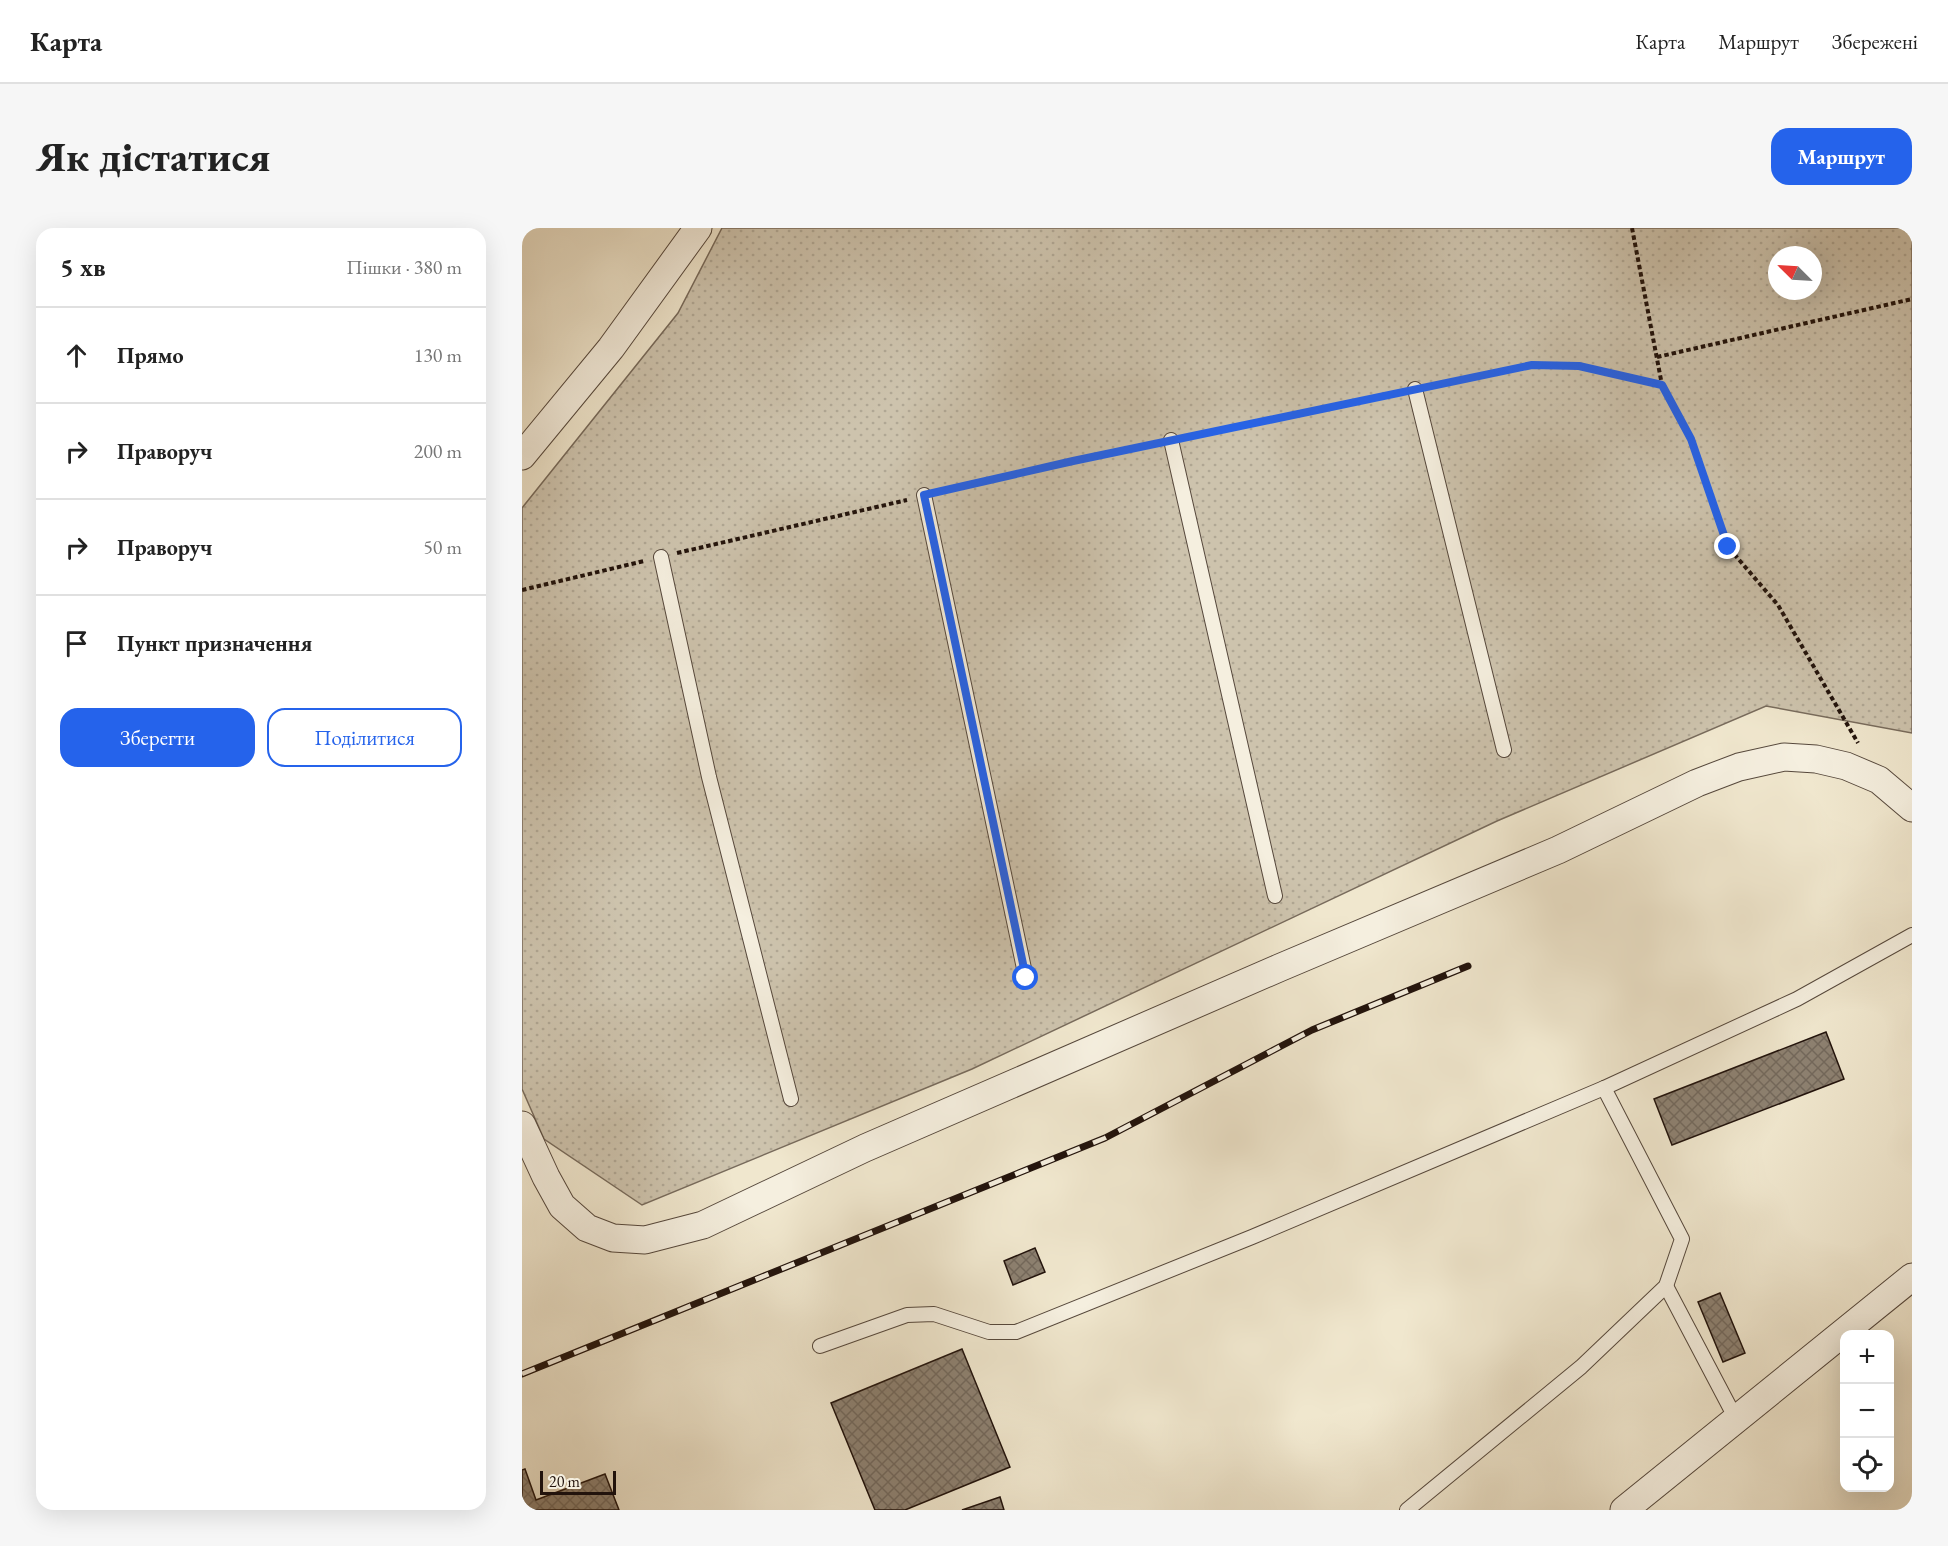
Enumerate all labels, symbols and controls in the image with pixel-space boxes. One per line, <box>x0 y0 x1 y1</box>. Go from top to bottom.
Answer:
text: Карта <box>30 23 102 59</box>
text: Карта <box>1635 28 1685 55</box>
text: Маршрут <box>1718 28 1799 55</box>
text: Збережені <box>1832 28 1918 55</box>
button: Маршрут <box>1771 128 1912 185</box>
text: Як дістатися <box>36 129 270 184</box>
north arrow <box>1768 246 1822 300</box>
text: 5 хв <box>60 250 106 284</box>
text: Пішки · 380 m <box>346 254 462 280</box>
icon: ahead <box>60 339 93 372</box>
text: Прямо <box>117 341 184 370</box>
text: 130 m <box>414 342 462 368</box>
icon: right <box>60 435 93 468</box>
text: Праворуч <box>117 437 213 466</box>
text: 200 m <box>414 438 462 464</box>
icon: right <box>60 531 93 564</box>
text: Праворуч <box>117 533 213 562</box>
route end <box>1714 533 1740 559</box>
text: 50 m <box>423 534 462 560</box>
icon: arrive <box>60 627 93 660</box>
text: Пункт призначення <box>117 629 312 658</box>
button: Зберегти <box>60 708 255 767</box>
button: Поділитися <box>267 708 462 767</box>
route start <box>1012 964 1038 990</box>
map controls <box>1840 1330 1894 1492</box>
button: + <box>1840 1330 1894 1384</box>
button: − <box>1840 1384 1894 1438</box>
button: locate <box>1840 1438 1894 1492</box>
scale bar <box>540 1468 616 1496</box>
text: 20 m <box>549 1471 580 1492</box>

